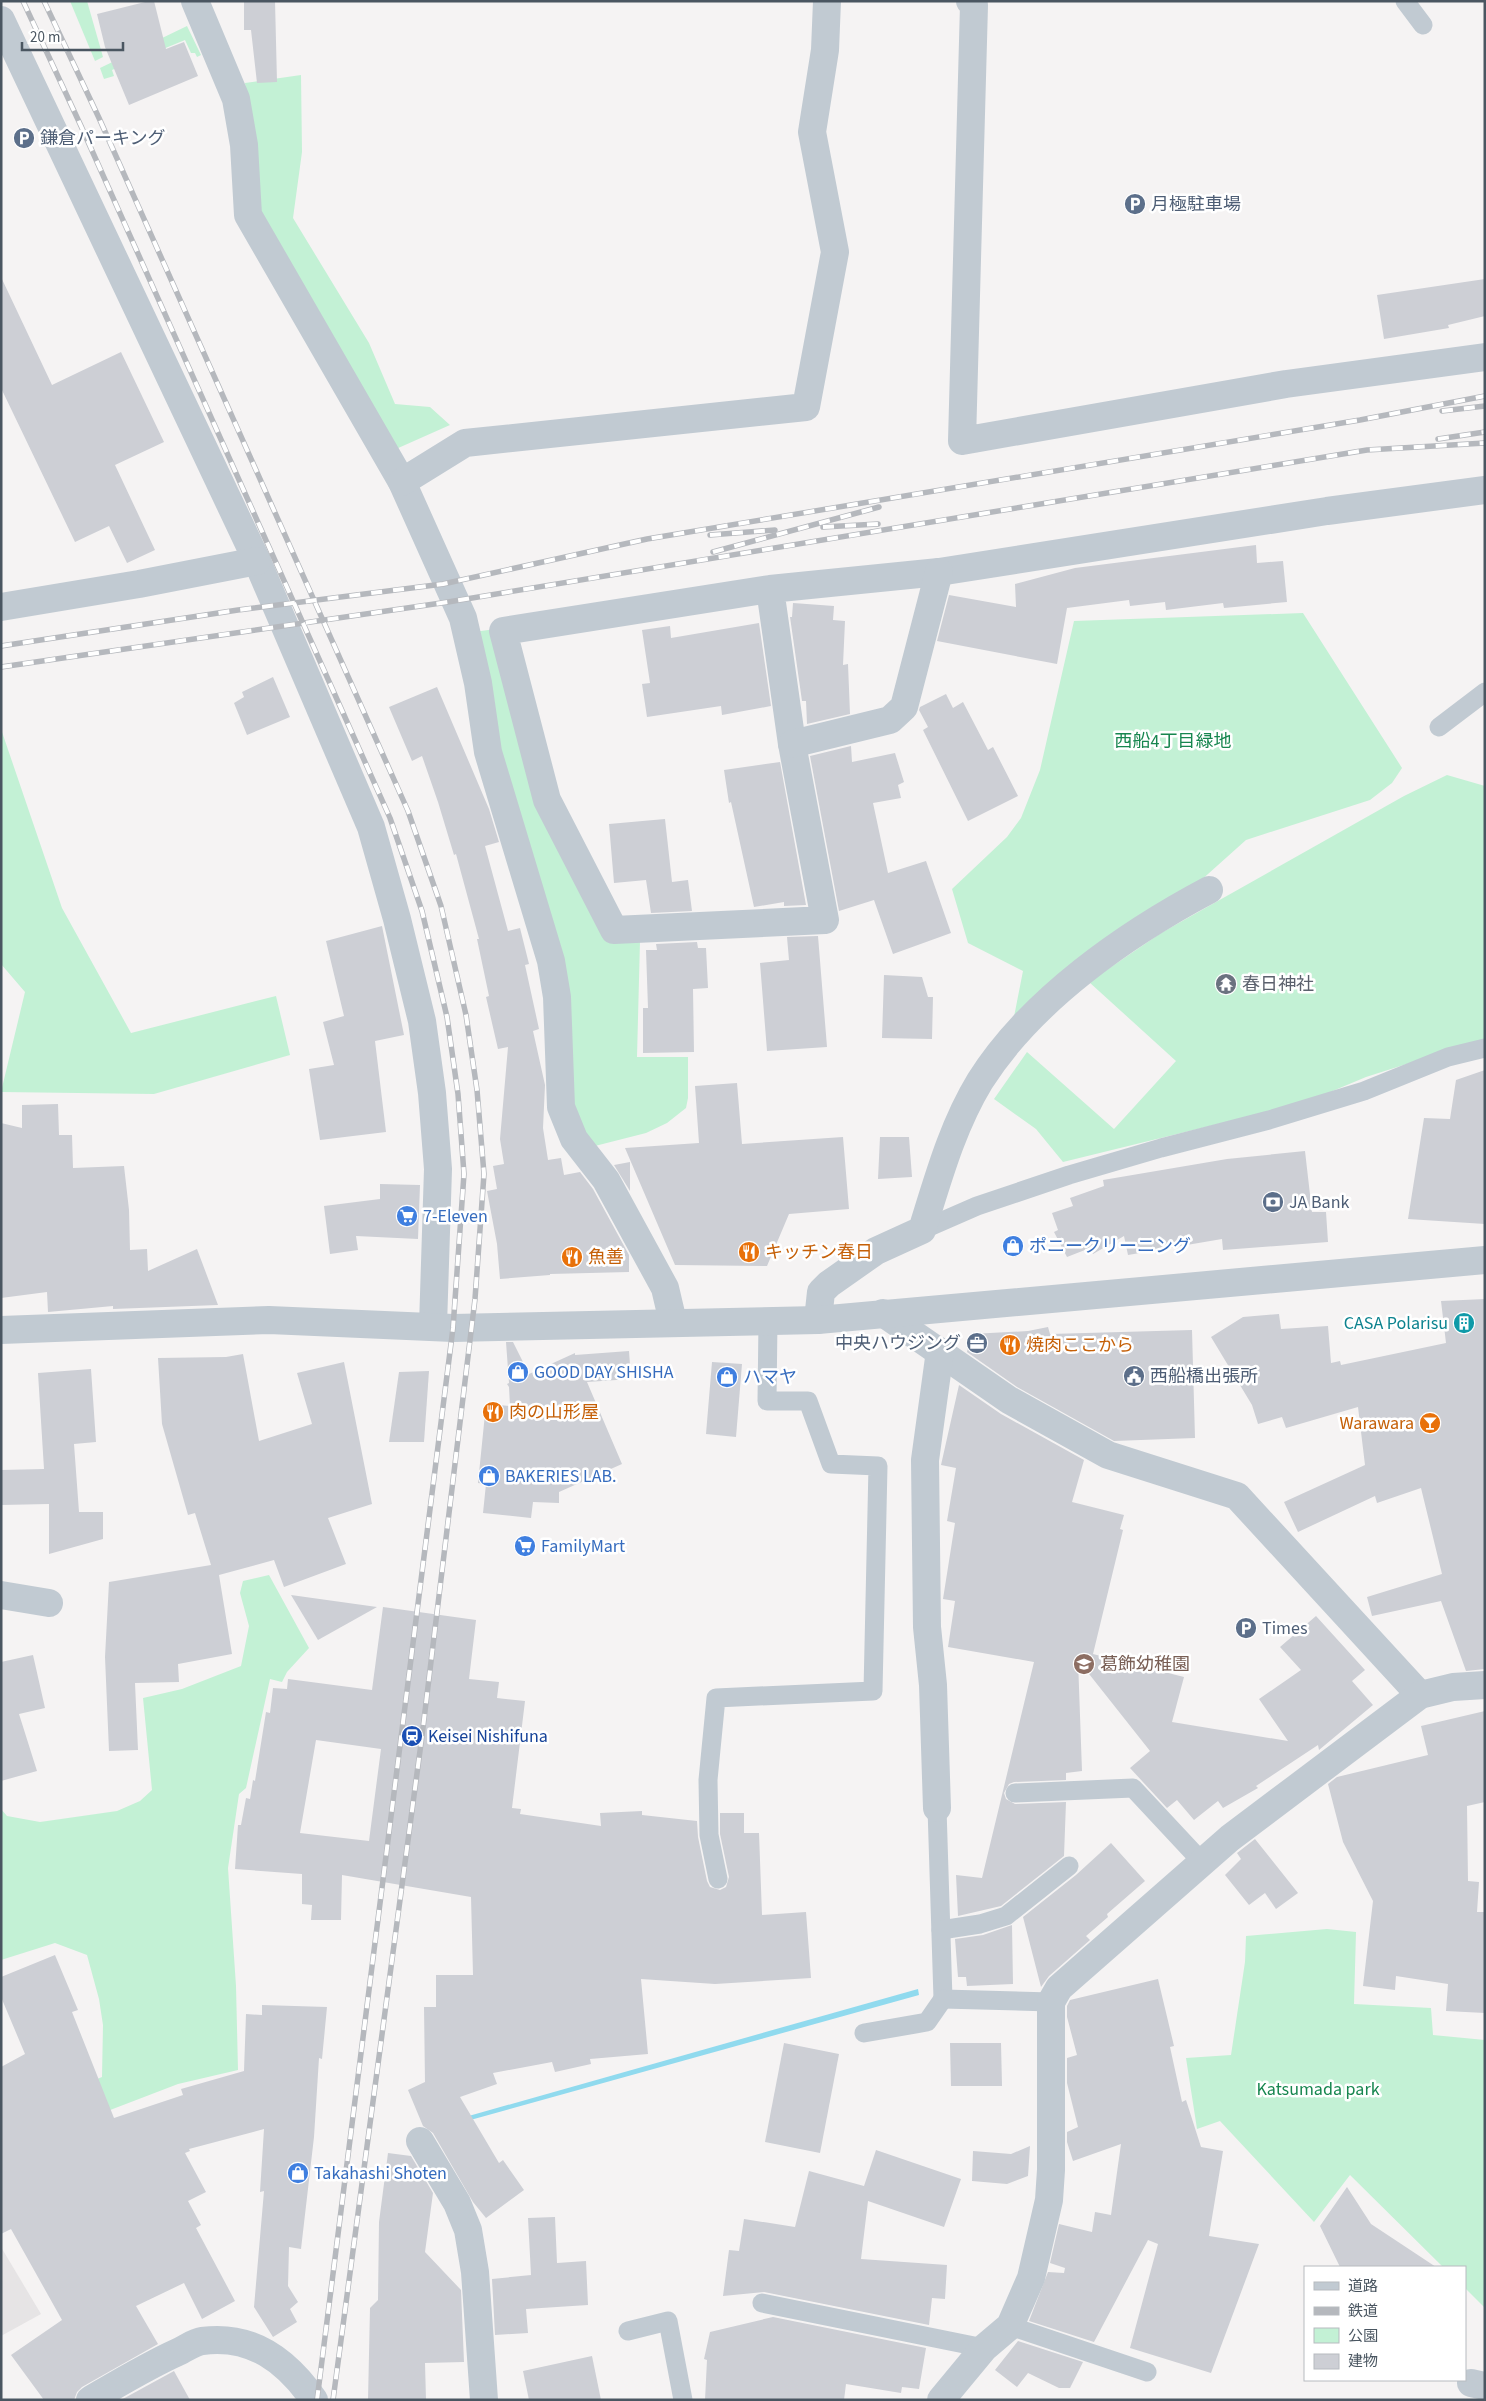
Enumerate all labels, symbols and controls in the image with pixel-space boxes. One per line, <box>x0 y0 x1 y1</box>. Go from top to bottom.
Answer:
scale bar <box>22 20 124 52</box>
text: 20 m <box>30 27 60 48</box>
parking icon: 鎌倉パーキング <box>12 126 36 150</box>
place label: 鎌倉パーキング <box>40 126 165 151</box>
parking icon: 月極駐車場 <box>1123 192 1147 216</box>
place label: 月極駐車場 <box>1151 192 1241 217</box>
park label: 西船4丁目緑地 <box>1115 729 1231 754</box>
temple icon: 春日神社 <box>1214 972 1238 996</box>
place label: 春日神社 <box>1242 972 1314 997</box>
bank icon: JA Bank <box>1261 1190 1285 1214</box>
place label: JA Bank <box>1289 1190 1349 1215</box>
supermarket icon: 7-Eleven <box>395 1204 419 1228</box>
place label: 7-Eleven <box>423 1204 488 1229</box>
shop icon: ポニークリーニング <box>1001 1234 1025 1258</box>
place label: ポニークリーニング <box>1029 1234 1191 1259</box>
restaurant icon: キッチン春日 <box>737 1240 761 1264</box>
place label: キッチン春日 <box>765 1240 873 1265</box>
restaurant icon: 魚善 <box>560 1245 584 1269</box>
place label: 魚善 <box>588 1245 624 1270</box>
place label: CASA Polarisu <box>1344 1311 1448 1336</box>
building icon: CASA Polarisu <box>1452 1311 1476 1335</box>
place label: 中央ハウジング <box>835 1331 961 1356</box>
office icon: 中央ハウジング <box>965 1331 989 1355</box>
restaurant icon: 焼肉ここから <box>998 1333 1022 1357</box>
place label: 焼肉ここから <box>1026 1333 1134 1358</box>
shop icon: GOOD DAY SHISHA <box>506 1360 530 1384</box>
place label: GOOD DAY SHISHA <box>534 1360 674 1385</box>
public building icon: 西船橋出張所 <box>1122 1364 1146 1388</box>
place label: 西船橋出張所 <box>1150 1364 1258 1389</box>
shop icon: ハマヤ <box>715 1365 739 1389</box>
place label: ハマヤ <box>743 1365 797 1390</box>
restaurant icon: 肉の山形屋 <box>481 1400 505 1424</box>
place label: 肉の山形屋 <box>509 1400 599 1425</box>
place label: Warawara <box>1339 1411 1414 1436</box>
bar icon: Warawara <box>1418 1411 1442 1435</box>
shop icon: BAKERIES LAB. <box>477 1464 501 1488</box>
place label: BAKERIES LAB. <box>505 1464 617 1489</box>
supermarket icon: FamilyMart <box>513 1534 537 1558</box>
place label: FamilyMart <box>541 1534 625 1559</box>
parking icon: Times <box>1234 1616 1258 1640</box>
place label: Times <box>1262 1616 1307 1641</box>
school or university icon: 葛飾幼稚園 <box>1072 1652 1096 1676</box>
place label: 葛飾幼稚園 <box>1100 1652 1190 1677</box>
station icon: Keisei Nishifuna <box>400 1724 424 1748</box>
place label: Keisei Nishifuna <box>428 1724 548 1749</box>
park label: Katsumada park <box>1256 2077 1380 2102</box>
shop icon: Takahashi Shoten <box>286 2161 310 2185</box>
place label: Takahashi Shoten <box>314 2161 447 2186</box>
legend <box>1304 2266 1466 2381</box>
text: 道路 <box>1348 2276 1378 2297</box>
text: 鉄道 <box>1348 2301 1378 2322</box>
text: 公園 <box>1348 2326 1378 2347</box>
text: 建物 <box>1348 2351 1378 2372</box>

